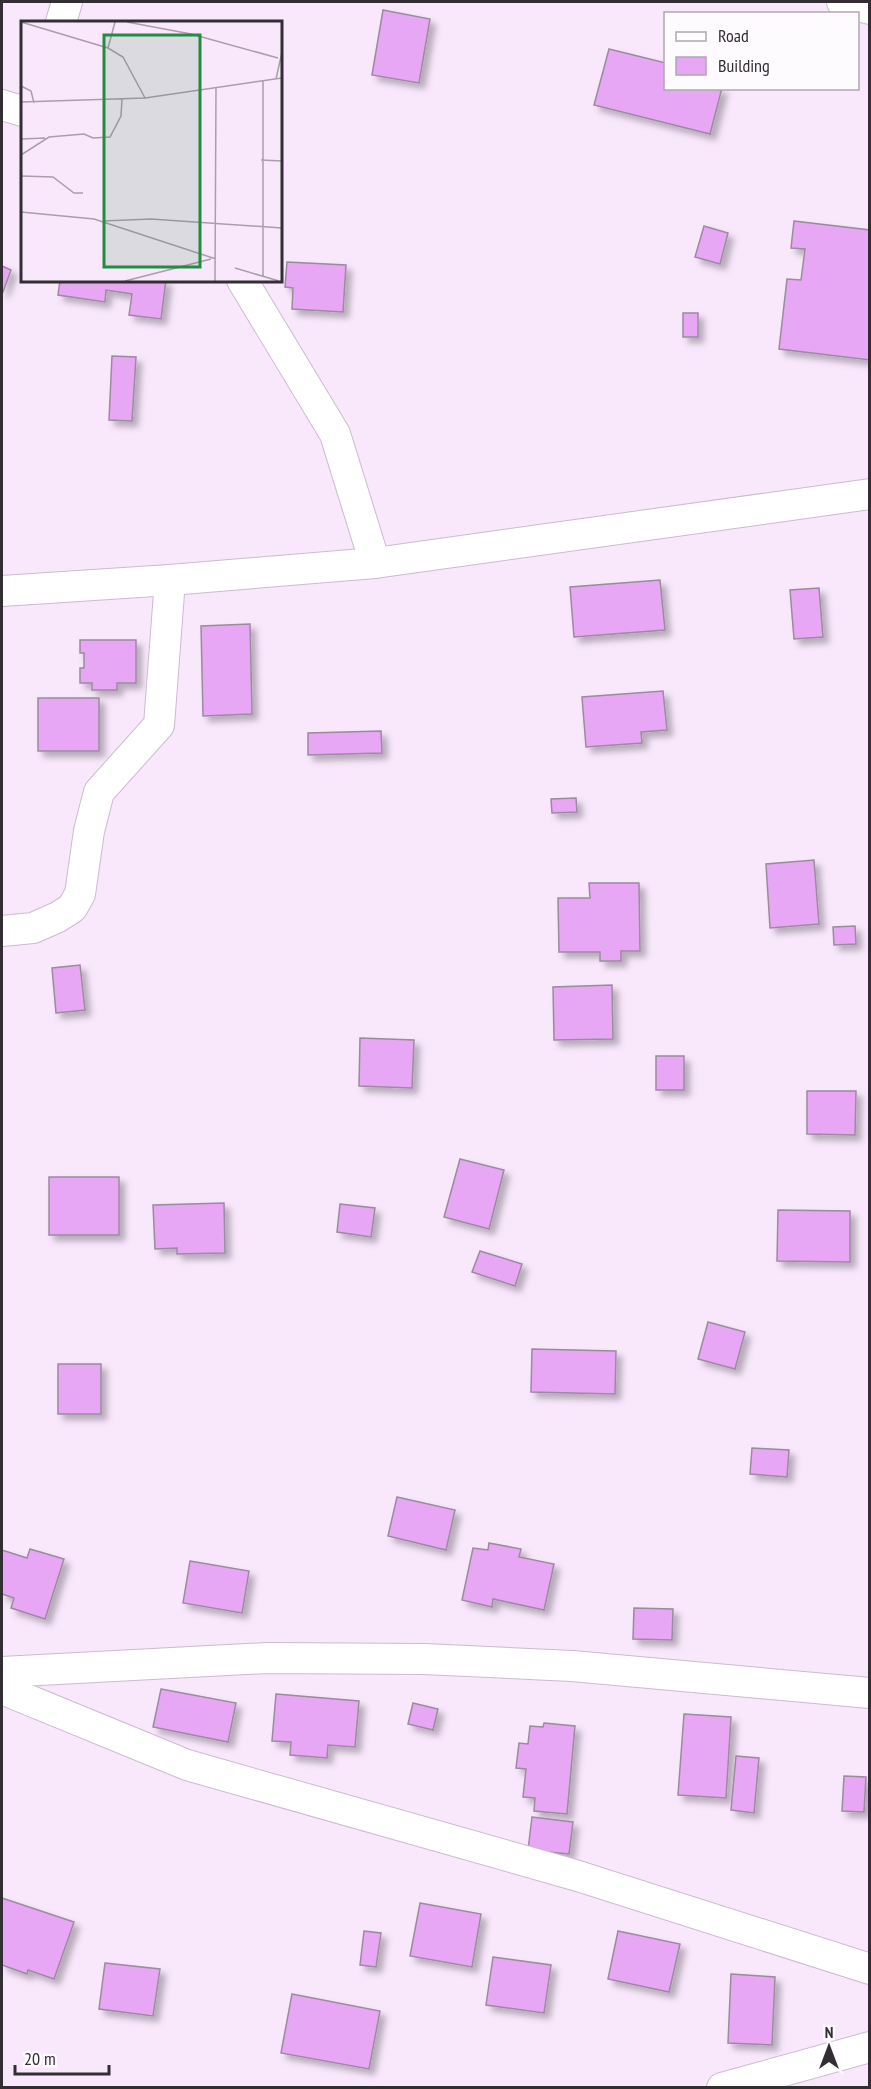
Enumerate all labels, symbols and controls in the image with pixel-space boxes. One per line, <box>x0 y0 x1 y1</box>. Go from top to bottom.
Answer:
legend <box>664 12 859 90</box>
inset map <box>21 21 282 282</box>
text: Road <box>718 24 749 47</box>
text: Building <box>718 54 770 77</box>
north arrow <box>799 2017 859 2077</box>
text: N <box>825 2022 833 2042</box>
scale bar <box>15 2038 110 2076</box>
text: 20 m <box>24 2047 56 2070</box>

